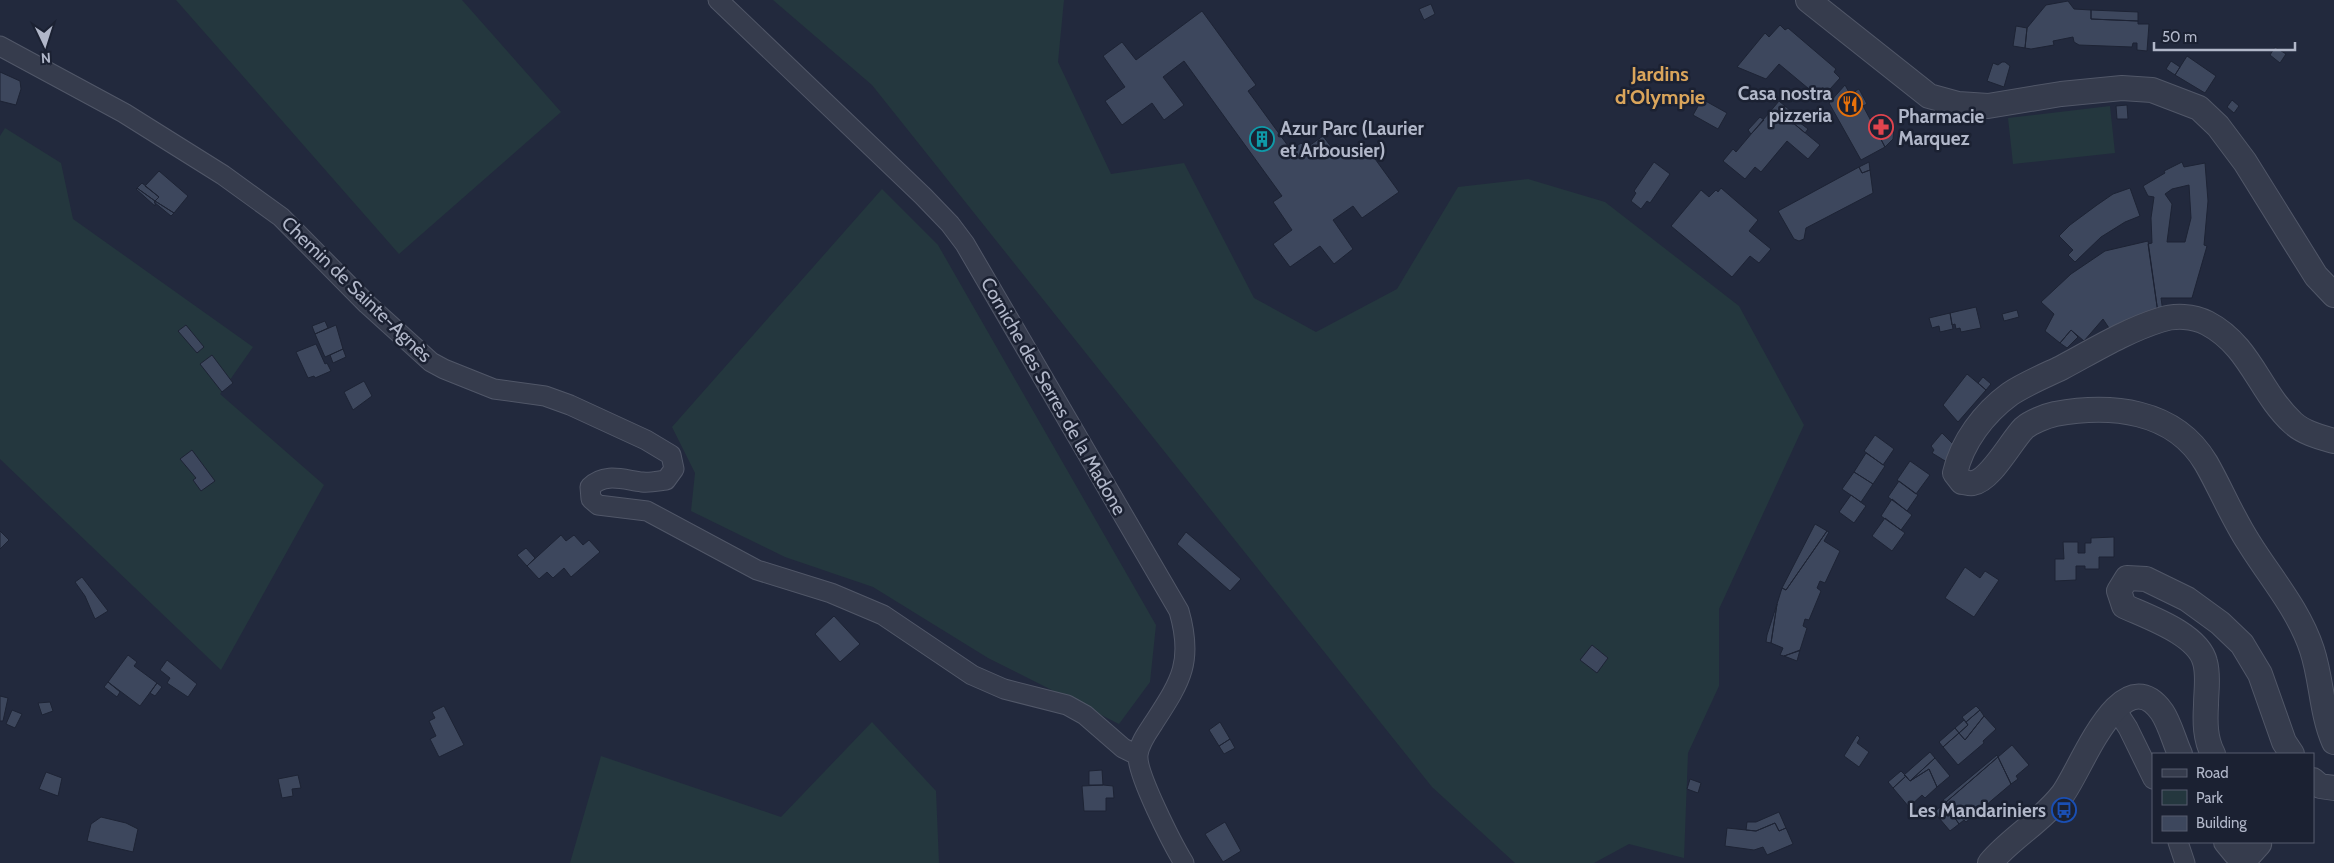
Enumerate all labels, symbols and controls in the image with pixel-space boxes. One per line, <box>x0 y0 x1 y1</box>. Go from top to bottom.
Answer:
north arrow <box>20 20 70 70</box>
scale bar <box>2154 20 2295 52</box>
text: 50 m <box>2162 28 2197 46</box>
text: N <box>40 49 51 67</box>
district label: Jardins d'Olympie <box>1615 62 1705 109</box>
place label: Casa nostra pizzeria <box>1738 82 1833 127</box>
restaurant icon: Casa nostra pizzeria <box>1837 91 1863 117</box>
place label: Pharmacie Marquez <box>1898 105 1985 150</box>
pharmacy icon: Pharmacie Marquez <box>1868 114 1894 140</box>
place label: Azur Parc (Laurier et Arbousier) <box>1280 117 1424 162</box>
building icon: Azur Parc (Laurier et Arbousier) <box>1249 126 1275 152</box>
street label: Chemin de Sainte-Agnès <box>277 212 437 367</box>
street label: Corniche des Serres de la Madone <box>976 273 1131 519</box>
legend <box>2152 753 2314 843</box>
text: Road <box>2196 764 2229 782</box>
text: Park <box>2196 789 2223 807</box>
bus stop icon: Les Mandariniers <box>2051 797 2077 823</box>
place label: Les Mandariniers <box>1909 799 2046 822</box>
text: Building <box>2196 814 2247 832</box>

